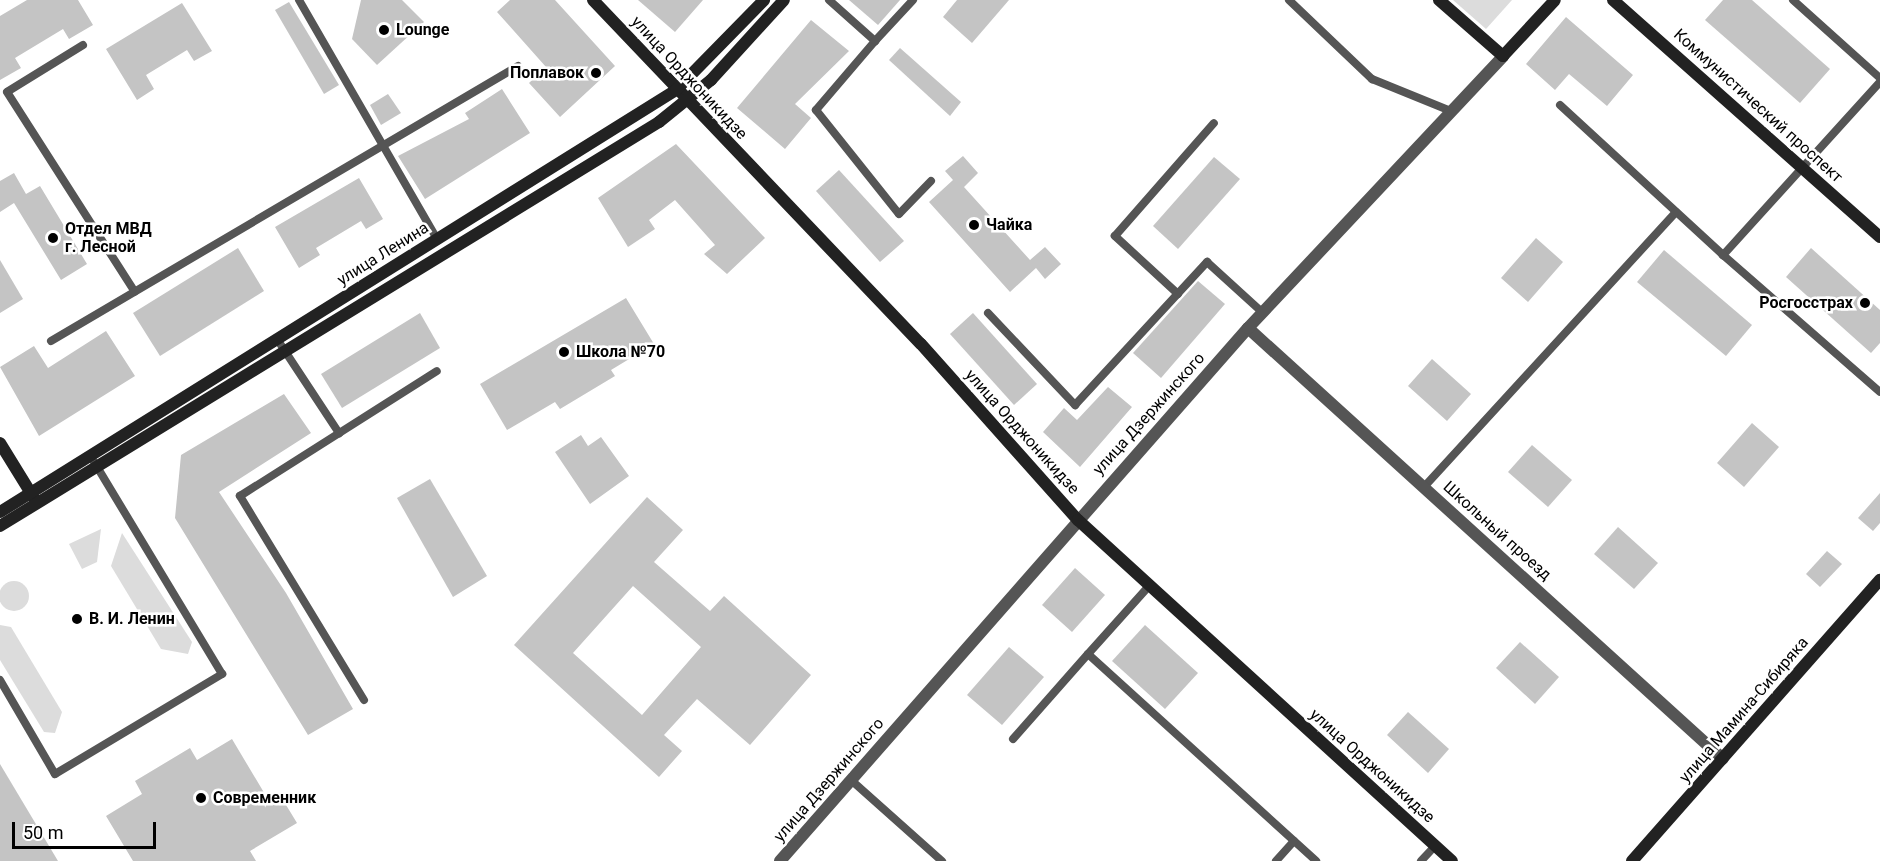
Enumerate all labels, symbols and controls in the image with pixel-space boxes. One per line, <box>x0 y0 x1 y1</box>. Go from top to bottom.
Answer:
street label: улица Орджоникидзе <box>627 12 751 144</box>
place label: Lounge <box>396 20 449 40</box>
marker: Lounge <box>377 23 391 37</box>
street label: Коммунистический проспект <box>1670 25 1846 187</box>
place label: Поплавок <box>510 63 584 83</box>
marker: Поплавок <box>589 66 603 80</box>
place label: Чайка <box>986 215 1032 235</box>
street label: улица Ленина <box>334 218 432 290</box>
marker: Чайка <box>967 218 981 232</box>
place label: Отдел МВД г. Лесной <box>65 219 152 257</box>
marker: Отдел МВД г. Лесной <box>46 231 60 245</box>
place label: Росгосстрах <box>1759 293 1853 313</box>
marker: Росгосстрах <box>1858 296 1872 310</box>
place label: Школа №70 <box>576 342 665 362</box>
marker: Школа №70 <box>557 345 571 359</box>
street label: улица Дзержинского <box>1089 349 1209 479</box>
street label: улица Орджоникидзе <box>961 366 1083 498</box>
street label: Школьный проезд <box>1439 477 1555 585</box>
place label: В. И. Ленин <box>89 609 175 629</box>
marker: В. И. Ленин <box>70 612 84 626</box>
street label: улица Мамина-Сибиряка <box>1676 633 1812 787</box>
street label: улица Орджоникидзе <box>1306 705 1438 827</box>
street label: улица Дзержинского <box>770 714 888 846</box>
place label: Современник <box>213 788 316 808</box>
marker: Современник <box>194 791 208 805</box>
scale bar <box>15 810 159 848</box>
text: 50 m <box>23 822 63 843</box>

